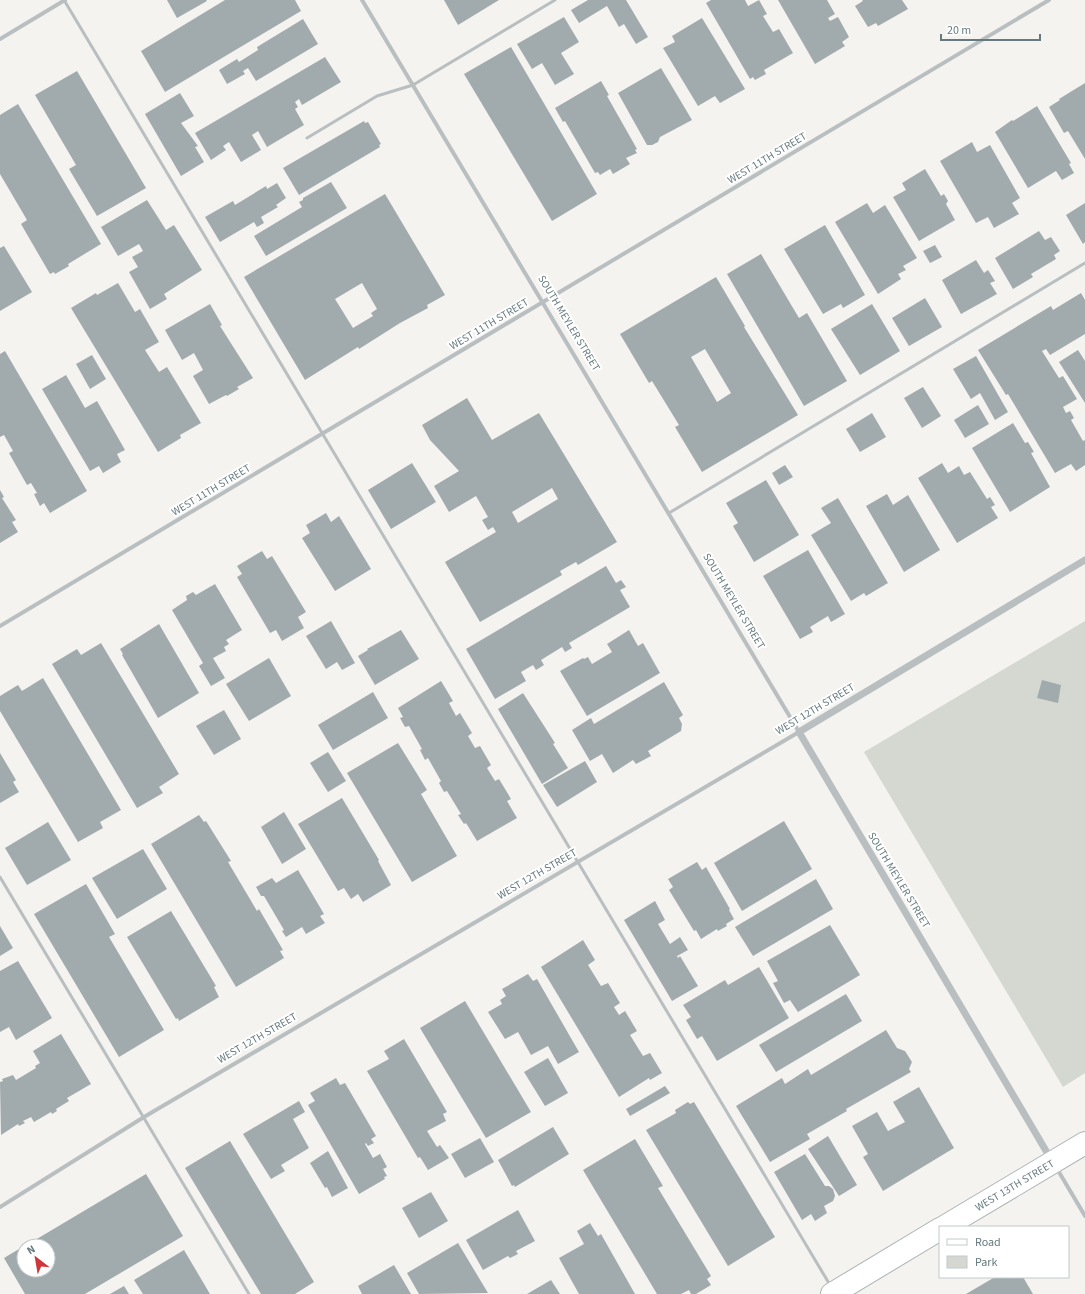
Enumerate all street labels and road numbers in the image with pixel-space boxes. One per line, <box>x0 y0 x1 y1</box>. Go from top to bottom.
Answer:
street label: WEST 11TH STREET <box>725 128 809 188</box>
street label: SOUTH MEYLER STREET <box>534 272 604 374</box>
street label: WEST 11TH STREET <box>447 294 531 354</box>
street label: WEST 11TH STREET <box>169 460 253 520</box>
street label: SOUTH MEYLER STREET <box>699 550 769 652</box>
street label: WEST 12TH STREET <box>773 679 857 739</box>
street label: SOUTH MEYLER STREET <box>864 829 934 931</box>
street label: WEST 12TH STREET <box>494 845 580 903</box>
street label: WEST 12TH STREET <box>214 1009 300 1067</box>
street label: WEST 13TH STREET <box>972 1156 1057 1214</box>

